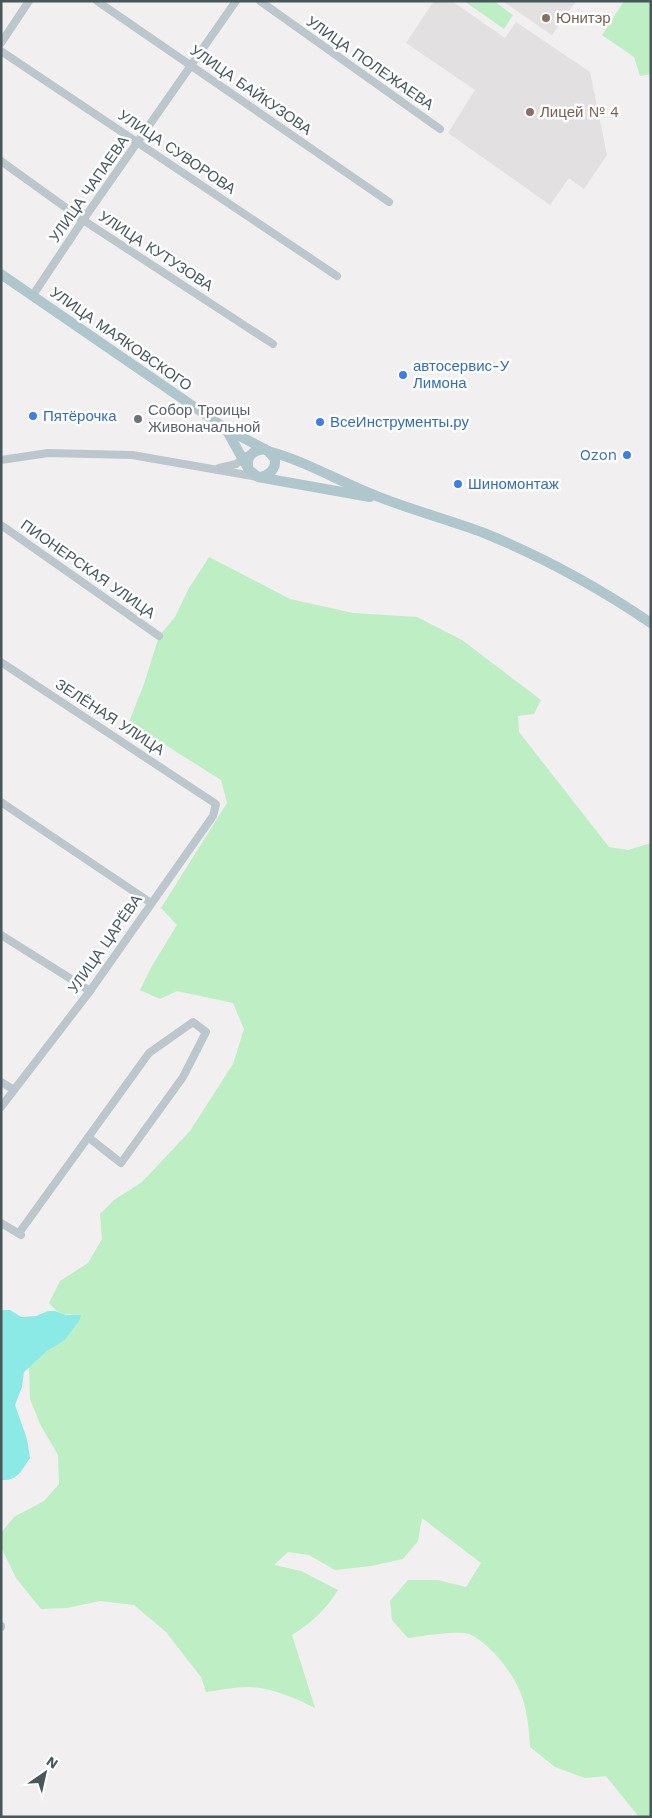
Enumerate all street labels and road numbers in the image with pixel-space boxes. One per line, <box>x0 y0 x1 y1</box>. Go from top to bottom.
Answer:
street label: УЛИЦА ПОЛЕЖАЕВА <box>303 12 437 114</box>
street label: УЛИЦА БАЙКУЗОВА <box>187 41 315 139</box>
street label: УЛИЦА СУВОРОВА <box>115 106 239 198</box>
street label: УЛИЦА ЧАПАЕВА <box>45 132 133 246</box>
street label: УЛИЦА КУТУЗОВА <box>95 207 217 295</box>
street label: УЛИЦА МАЯКОВСКОГО <box>47 283 195 395</box>
street label: ПИОНЕРСКАЯ УЛИЦА <box>17 516 159 622</box>
street label: ЗЕЛЁНАЯ УЛИЦА <box>52 675 168 759</box>
street label: УЛИЦА ЦАРЁВА <box>64 891 146 997</box>

